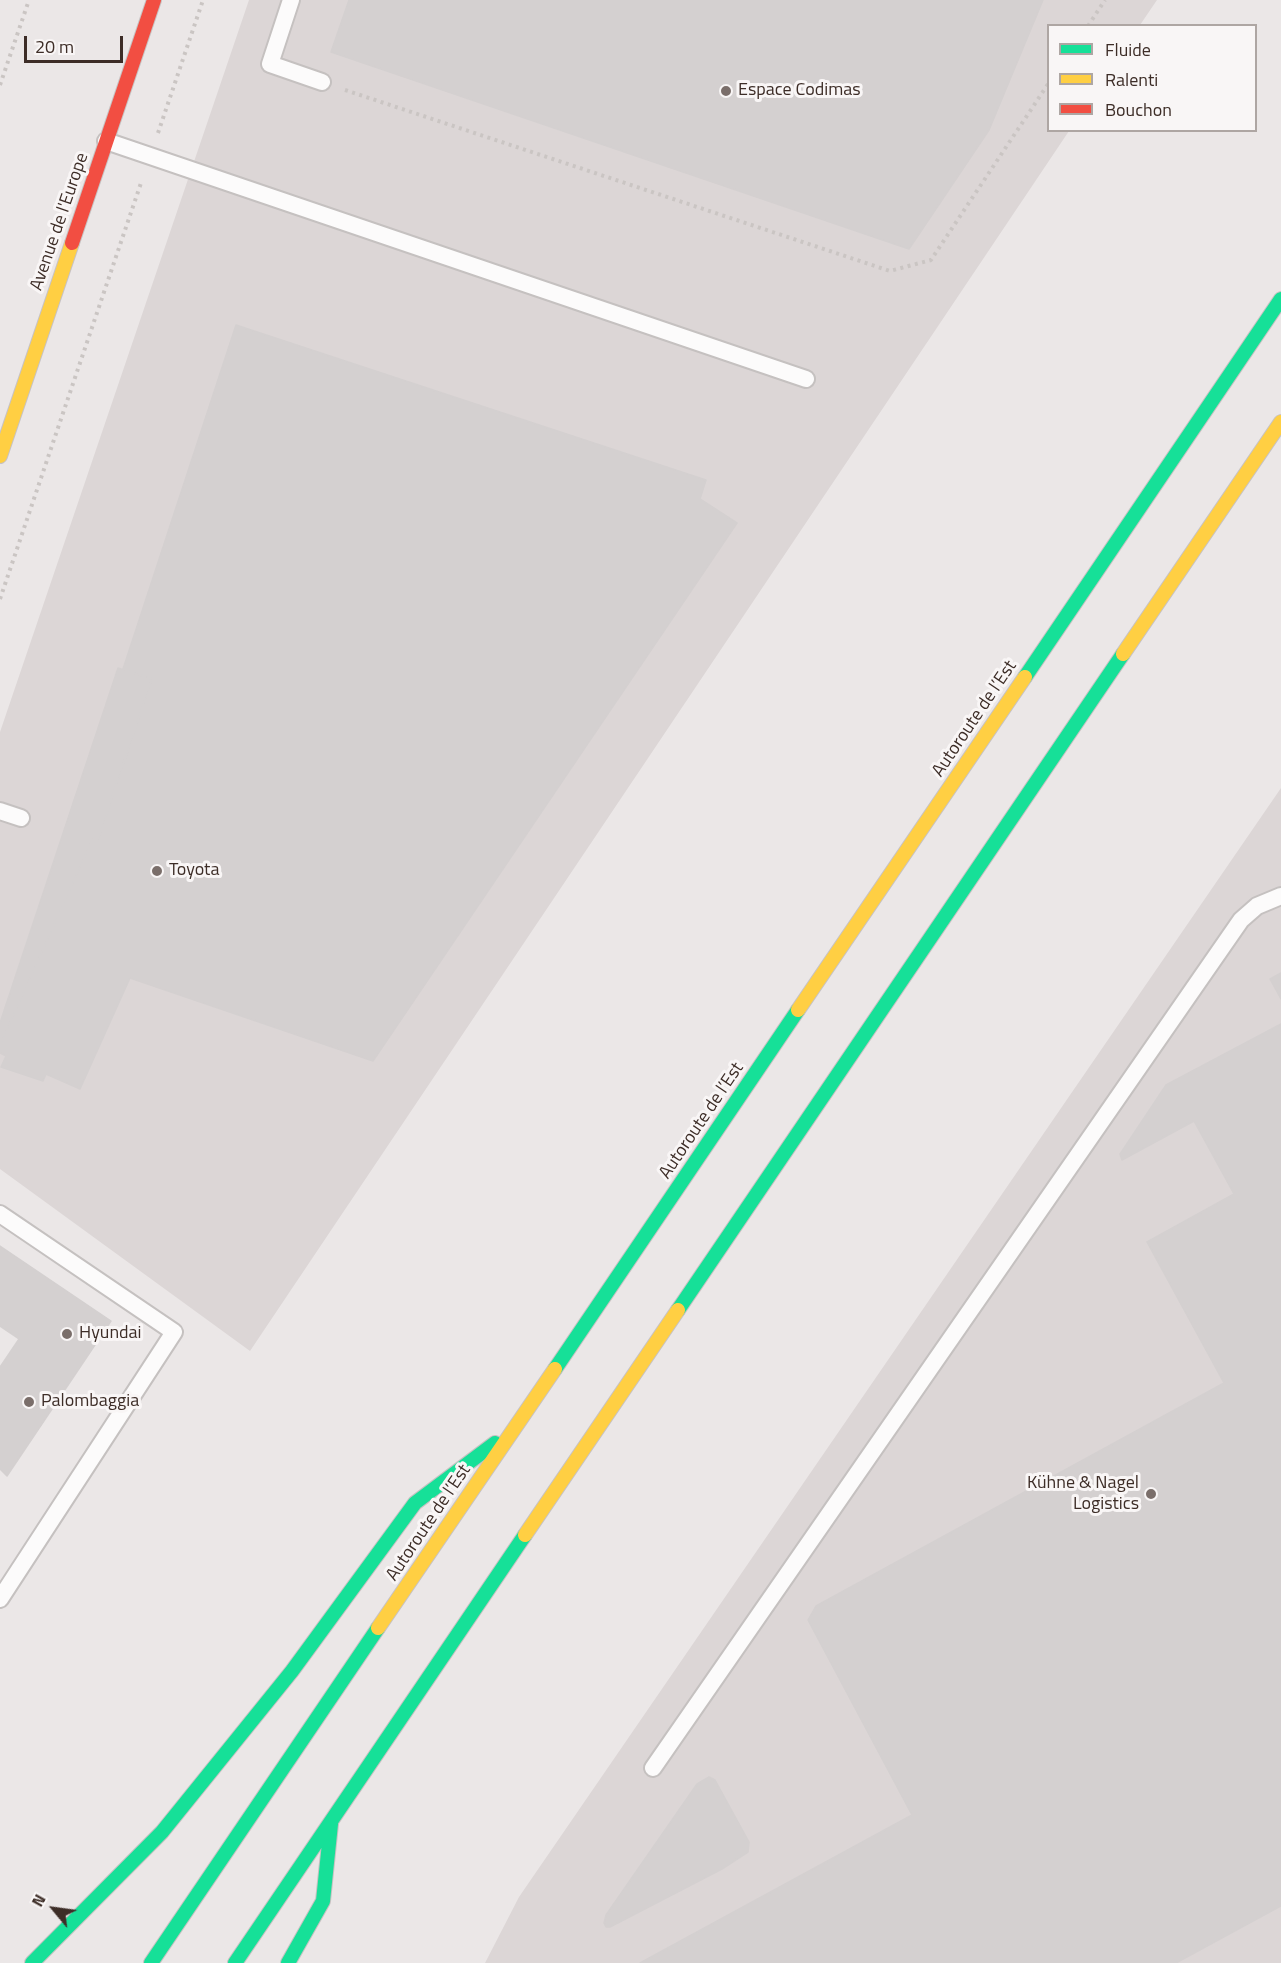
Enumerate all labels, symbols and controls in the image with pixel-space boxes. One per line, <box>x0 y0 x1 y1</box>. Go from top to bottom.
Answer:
scale bar <box>27 24 126 62</box>
legend <box>1047 24 1257 132</box>
text: 20 m <box>35 33 74 60</box>
text: Fluide <box>1105 36 1151 63</box>
text: Ralenti <box>1105 66 1158 93</box>
place label: Espace Codimas <box>738 80 861 102</box>
marker: Espace Codimas <box>719 84 733 98</box>
text: Bouchon <box>1105 96 1172 123</box>
street label: Avenue de l'Europe <box>26 150 94 294</box>
street label: Autoroute de l’Est <box>928 657 1022 781</box>
place label: Toyota <box>169 860 219 882</box>
marker: Toyota <box>150 864 164 878</box>
street label: Autoroute de l’Est <box>655 1059 749 1183</box>
place label: Hyundai <box>79 1323 142 1345</box>
marker: Hyundai <box>60 1327 74 1341</box>
place label: Palombaggia <box>41 1391 139 1413</box>
marker: Palombaggia <box>22 1395 36 1409</box>
street label: Autoroute de l’Est <box>382 1461 476 1585</box>
place label: Kühne & Nagel Logistics <box>1027 1473 1139 1516</box>
marker: Kühne & Nagel Logistics <box>1144 1487 1158 1501</box>
north arrow <box>24 1879 84 1939</box>
text: N <box>25 1890 51 1911</box>

